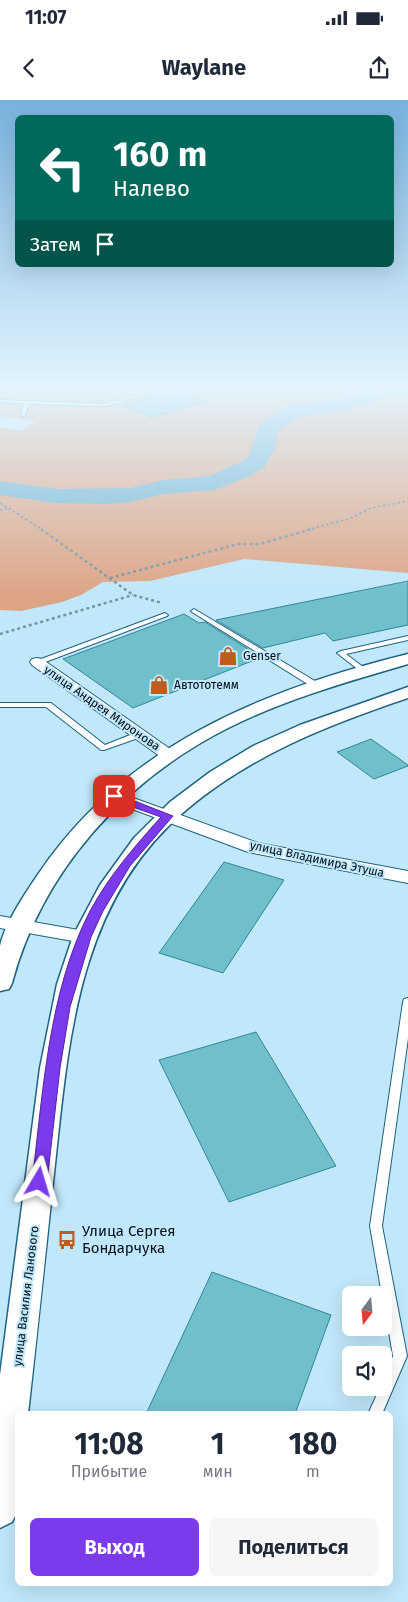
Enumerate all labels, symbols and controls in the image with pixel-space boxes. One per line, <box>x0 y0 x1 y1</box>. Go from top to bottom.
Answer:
text: 11:07 <box>25 6 66 29</box>
icon: back <box>15 54 43 82</box>
text: Waylane <box>162 54 246 81</box>
icon: share <box>365 54 393 82</box>
text: 160 m <box>113 133 207 175</box>
icon: left <box>30 135 95 200</box>
text: Налево <box>113 175 190 202</box>
icon: arrive <box>91 230 119 258</box>
text: Затем <box>30 233 81 256</box>
shop icon: Genser <box>217 645 239 667</box>
place label: Genser <box>243 649 281 663</box>
street label: улица Андрея Миронова <box>41 663 163 753</box>
shop icon: Автототемм <box>148 674 170 696</box>
place label: Автототемм <box>174 678 239 692</box>
pin <box>93 775 135 817</box>
icon: arrive <box>100 782 128 810</box>
street label: улица Владимира Этуша <box>249 838 385 880</box>
position arrow <box>12 1155 64 1207</box>
place label: Улица Сергея Бондарчука <box>82 1222 175 1257</box>
street label: улица Василия Ланового <box>10 1225 42 1367</box>
bus stop icon: Улица Сергея Бондарчука <box>56 1229 78 1251</box>
north arrow <box>342 1286 392 1336</box>
map controls <box>342 1286 392 1396</box>
button: sound <box>342 1346 392 1396</box>
text: 11:08 <box>74 1426 144 1462</box>
text: 1 <box>211 1426 225 1462</box>
text: 180 <box>288 1426 337 1462</box>
text: Прибытие <box>71 1462 147 1481</box>
text: мин <box>203 1462 233 1481</box>
text: m <box>306 1462 320 1481</box>
button: Выход <box>30 1518 199 1576</box>
button: Поделиться <box>209 1518 378 1576</box>

